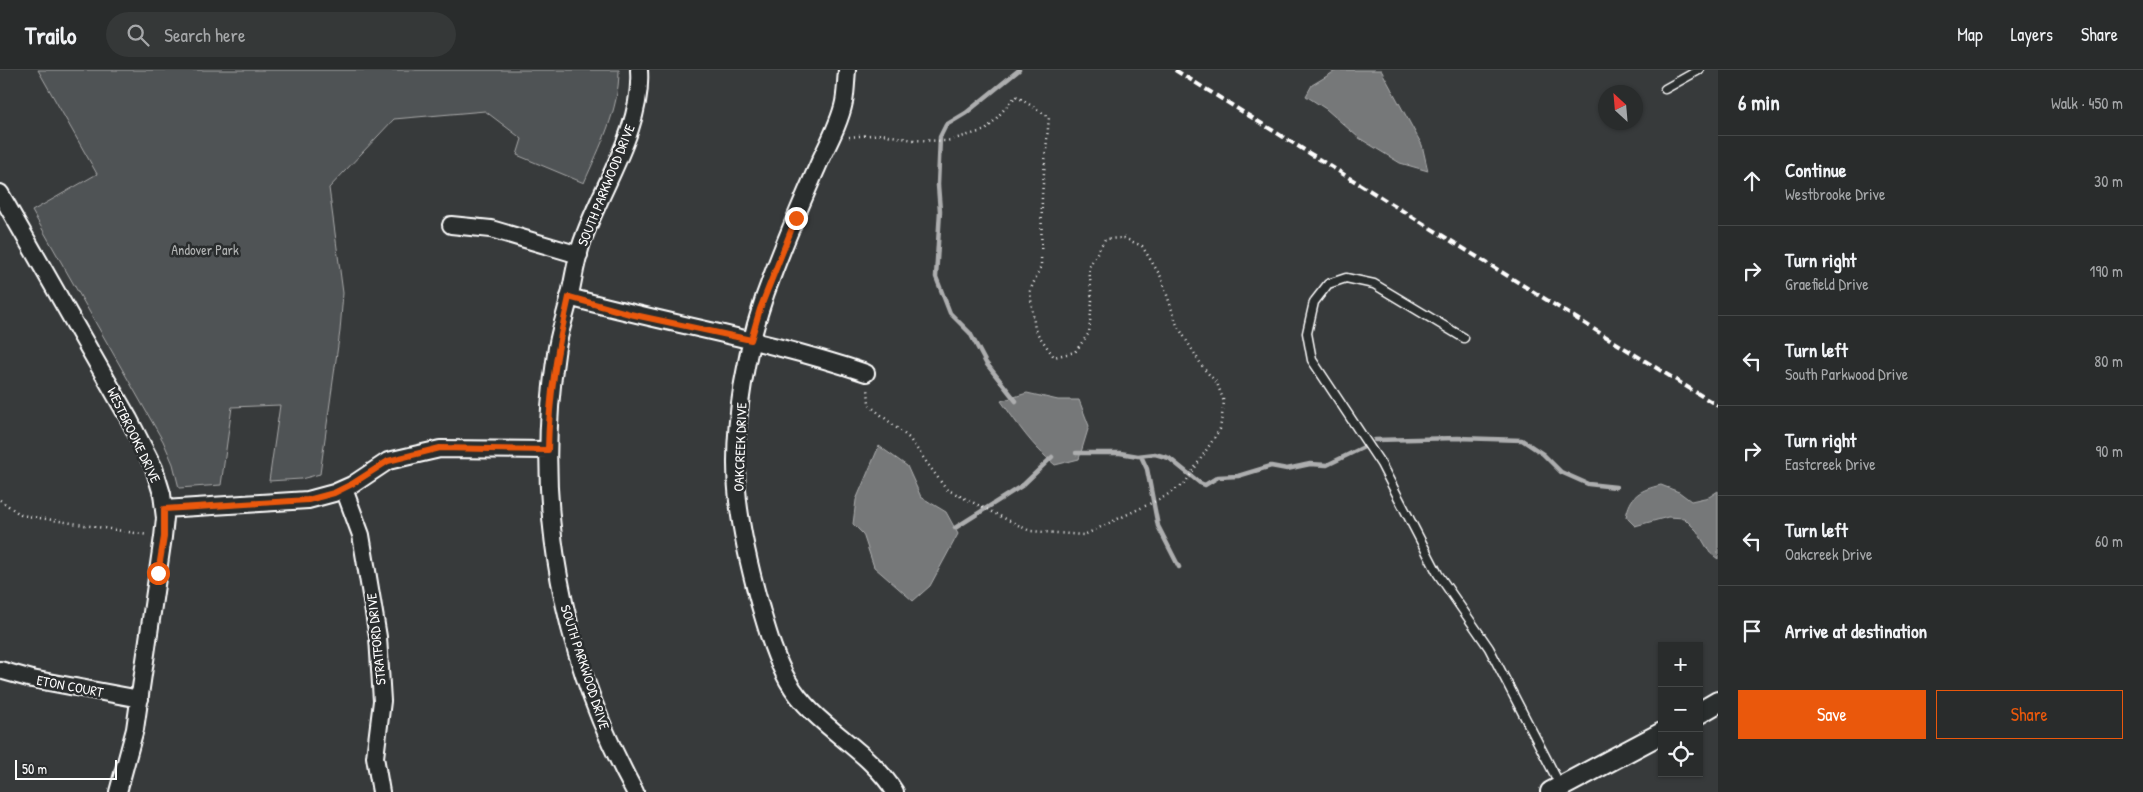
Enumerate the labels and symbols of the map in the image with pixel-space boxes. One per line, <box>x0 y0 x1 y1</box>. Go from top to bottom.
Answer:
north arrow <box>1598 85 1643 130</box>
street label: SOUTH PARKWOOD DRIVE <box>572 121 639 249</box>
route end <box>785 207 808 230</box>
park label: Andover Park <box>171 240 239 259</box>
street label: WESTBROOKE DRIVE <box>103 384 166 486</box>
street label: OAKCREEK DRIVE <box>728 402 751 492</box>
route start <box>147 562 170 585</box>
street label: STRATFORD DRIVE <box>361 592 390 686</box>
street label: SOUTH PARKWOOD DRIVE <box>556 602 615 732</box>
street label: ETON COURT <box>35 670 105 701</box>
scale bar <box>15 757 118 780</box>

